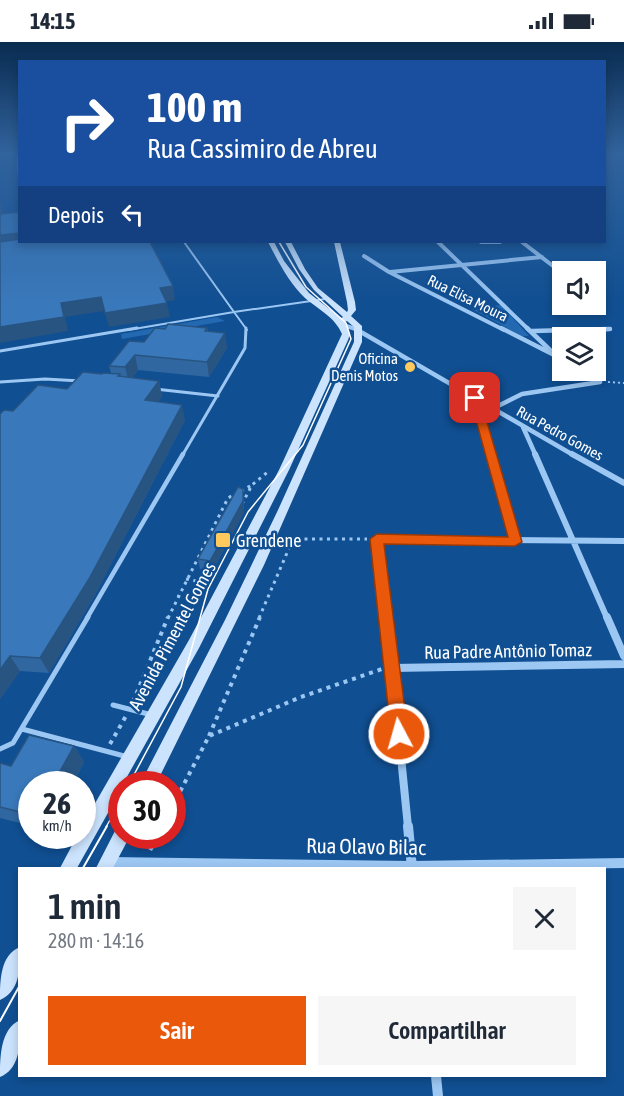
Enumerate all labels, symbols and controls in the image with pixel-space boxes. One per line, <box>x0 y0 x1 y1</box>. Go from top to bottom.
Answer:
text: 14:15 <box>30 8 75 34</box>
text: 100 m <box>147 83 242 131</box>
icon: right <box>48 84 126 162</box>
text: Rua Cassimiro de Abreu <box>147 133 378 164</box>
icon: left <box>116 198 149 231</box>
text: Depois <box>48 202 104 228</box>
map controls <box>552 261 606 381</box>
button: sound <box>552 261 606 315</box>
street label: Rua Elisa Moura <box>425 271 511 325</box>
button: layers <box>552 327 606 381</box>
place label: Oficina Denis Motos <box>331 350 398 384</box>
marker: Oficina Denis Motos <box>403 360 417 374</box>
pin <box>449 372 500 423</box>
icon: arrive <box>458 381 491 414</box>
street label: Rua Pedro Gomes <box>514 402 606 464</box>
place label: Grendene <box>236 530 301 551</box>
marker: Grendene <box>214 531 232 549</box>
street label: Avenida Pimentel Gomes <box>124 558 220 714</box>
street label: Rua Padre Antônio Tomaz <box>424 639 593 663</box>
position arrow <box>367 702 431 766</box>
speed limit sign: 30 <box>108 771 186 849</box>
text: 26 <box>43 786 71 820</box>
text: km/h <box>42 817 72 834</box>
street label: Rua Olavo Bilac <box>306 833 426 859</box>
text: 1 min <box>48 885 122 927</box>
button: close <box>513 887 576 950</box>
text: 280 m · 14:16 <box>48 929 144 952</box>
button: Sair <box>48 996 306 1065</box>
button: Compartilhar <box>318 996 576 1065</box>

